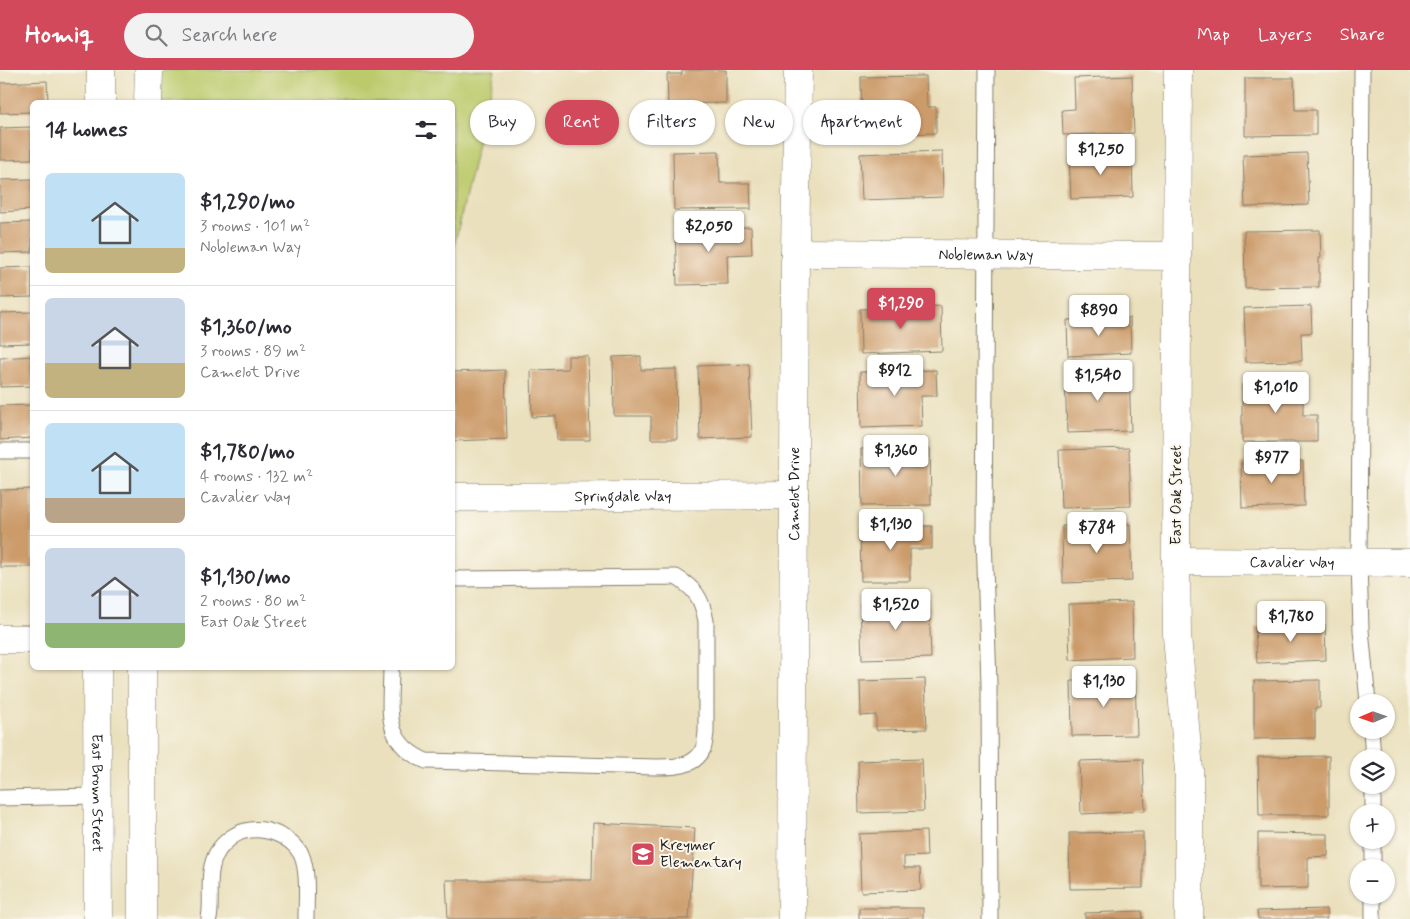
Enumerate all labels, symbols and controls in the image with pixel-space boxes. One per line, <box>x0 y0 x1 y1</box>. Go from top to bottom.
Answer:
search box <box>124 13 474 58</box>
text: Homiq <box>25 20 94 51</box>
icon: search <box>142 21 170 49</box>
text: Search here <box>182 23 277 48</box>
text: Map <box>1197 23 1230 47</box>
text: Layers <box>1258 23 1312 47</box>
text: Share <box>1340 23 1385 47</box>
chip: Buy <box>470 100 535 145</box>
chip: Rent <box>545 100 619 145</box>
chip: Filters <box>629 100 715 145</box>
chip: New <box>725 100 793 145</box>
chip: Apartment <box>803 100 921 145</box>
text: 14 homes <box>45 116 128 144</box>
icon: filters <box>412 116 440 144</box>
pin: $1,250 <box>1060 134 1142 176</box>
text: $1,250 <box>1078 139 1124 160</box>
text: $1,290/mo <box>200 188 295 216</box>
icon: home <box>85 193 145 253</box>
pin: $2,050 <box>668 210 750 253</box>
text: 3 rooms · 101 m² <box>200 216 310 237</box>
text: $2,050 <box>685 216 733 237</box>
text: Nobleman Way <box>200 237 301 258</box>
street label: Nobleman Way <box>938 245 1034 266</box>
pin: $1,290 <box>860 288 942 330</box>
text: $1,290 <box>878 293 924 314</box>
pin: $890 <box>1069 294 1129 337</box>
text: $890 <box>1080 300 1118 321</box>
text: $1,360/mo <box>200 313 292 341</box>
icon: home <box>85 318 145 378</box>
text: 3 rooms · 89 m² <box>200 341 306 362</box>
pin: $912 <box>865 354 925 397</box>
text: $912 <box>878 360 912 381</box>
pin: $1,540 <box>1057 360 1139 402</box>
text: Camelot Drive <box>200 362 300 383</box>
text: $1,540 <box>1075 365 1121 386</box>
pin: $1,010 <box>1235 372 1317 414</box>
text: $1,010 <box>1254 377 1298 398</box>
pin: $1,360 <box>855 434 937 477</box>
text: $1,780/mo <box>200 438 295 466</box>
text: $1,360 <box>874 440 918 461</box>
pin: $977 <box>1242 442 1302 484</box>
icon: home <box>85 443 145 503</box>
street label: East Oak Street <box>1167 445 1187 545</box>
street label: Camelot Drive <box>785 447 805 541</box>
text: $977 <box>1255 447 1289 468</box>
text: 4 rooms · 132 m² <box>200 466 313 487</box>
text: Cavalier Way <box>200 487 291 508</box>
street label: Springdale Way <box>574 487 672 508</box>
pin: $1,130 <box>850 508 932 551</box>
pin: $784 <box>1067 512 1127 554</box>
text: $1,130 <box>870 514 912 535</box>
text: $784 <box>1078 517 1116 538</box>
street label: Cavalier Way <box>1249 553 1335 573</box>
text: $1,130/mo <box>200 563 290 591</box>
icon: home <box>85 568 145 628</box>
pin: $1,520 <box>855 588 937 631</box>
text: 2 rooms · 80 m² <box>200 591 306 612</box>
text: $1,520 <box>872 594 920 615</box>
pin: $1,780 <box>1250 600 1332 643</box>
text: $1,780 <box>1268 606 1314 627</box>
text: East Oak Street <box>200 612 307 633</box>
pin: $1,130 <box>1063 666 1145 708</box>
text: $1,130 <box>1083 671 1125 692</box>
north arrow <box>1350 694 1395 739</box>
map controls <box>1350 694 1395 904</box>
street label: East Brown Street <box>86 734 107 852</box>
button: layers <box>1350 749 1395 794</box>
button: + <box>1350 804 1395 849</box>
place label: Kreymer Elementary <box>660 836 742 873</box>
school or university icon: Kreymer Elementary <box>630 841 656 867</box>
button: − <box>1350 859 1395 904</box>

